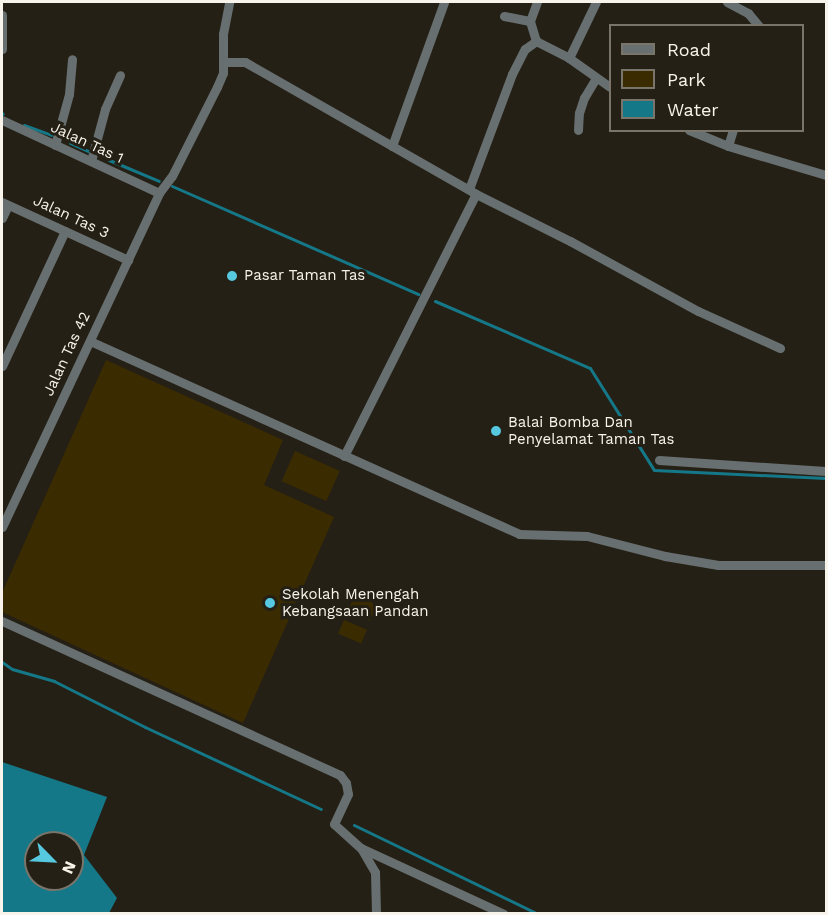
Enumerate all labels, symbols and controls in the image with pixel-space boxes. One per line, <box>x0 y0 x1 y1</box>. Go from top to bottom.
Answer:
legend <box>609 24 804 132</box>
text: Road <box>667 39 711 60</box>
text: Park <box>667 69 706 90</box>
text: Water <box>667 99 719 120</box>
street label: Jalan Tas 1 <box>47 118 127 168</box>
street label: Jalan Tas 3 <box>30 192 112 242</box>
place label: Pasar Taman Tas <box>244 267 366 285</box>
marker: Pasar Taman Tas <box>225 269 239 283</box>
street label: Jalan Tas 42 <box>40 309 94 399</box>
place label: Balai Bomba Dan Penyelamat Taman Tas <box>508 413 675 448</box>
marker: Balai Bomba Dan Penyelamat Taman Tas <box>489 424 503 438</box>
place label: Sekolah Menengah Kebangsaan Pandan <box>282 585 428 620</box>
marker: Sekolah Menengah Kebangsaan Pandan <box>263 596 277 610</box>
north arrow <box>24 831 84 891</box>
text: N <box>58 858 80 877</box>

